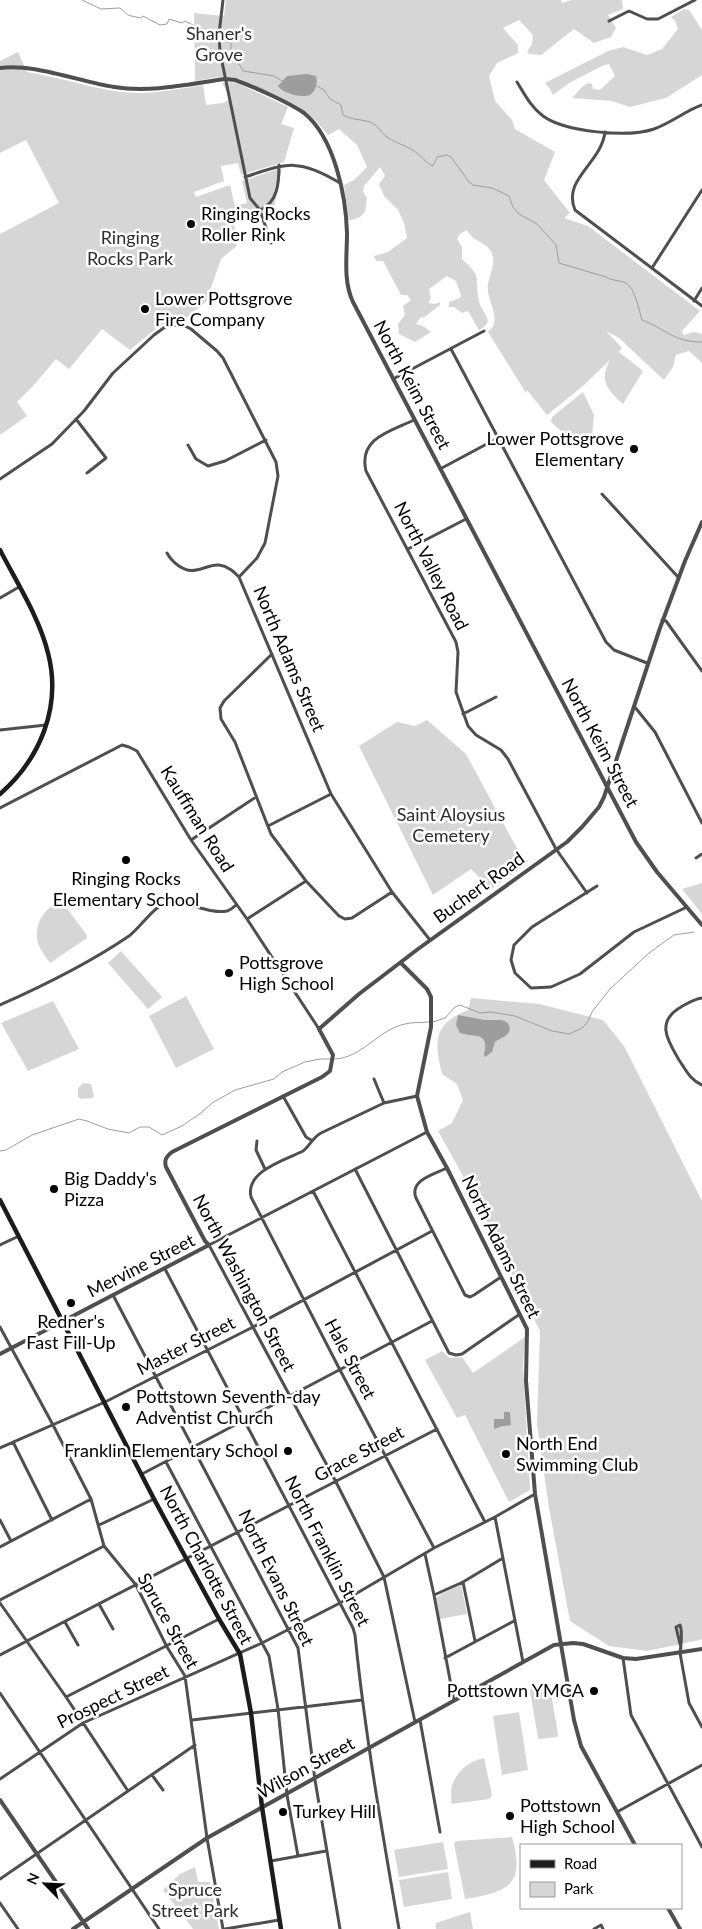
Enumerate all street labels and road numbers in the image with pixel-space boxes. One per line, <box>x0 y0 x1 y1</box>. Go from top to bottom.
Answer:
street label: North Keim Street <box>370 316 456 453</box>
street label: North Valley Road <box>390 497 474 634</box>
street label: North Adams Street <box>249 582 331 735</box>
street label: North Keim Street <box>558 674 644 811</box>
street label: Kauffman Road <box>156 761 239 876</box>
street label: Buchert Road <box>429 847 528 928</box>
street label: North Adams Street <box>458 1171 546 1322</box>
street label: North Washington Street <box>189 1190 301 1376</box>
street label: Mervine Street <box>83 1228 198 1302</box>
street label: Master Street <box>133 1311 239 1379</box>
street label: Hale Street <box>320 1314 382 1403</box>
street label: Grace Street <box>310 1420 408 1486</box>
street label: North Franklin Street <box>280 1472 376 1630</box>
street label: North Charlotte Street <box>156 1481 258 1648</box>
street label: North Evans Street <box>234 1506 320 1650</box>
street label: Spruce Street <box>134 1569 204 1673</box>
street label: Prospect Street <box>53 1659 172 1733</box>
street label: Wilson Street <box>253 1731 358 1803</box>

